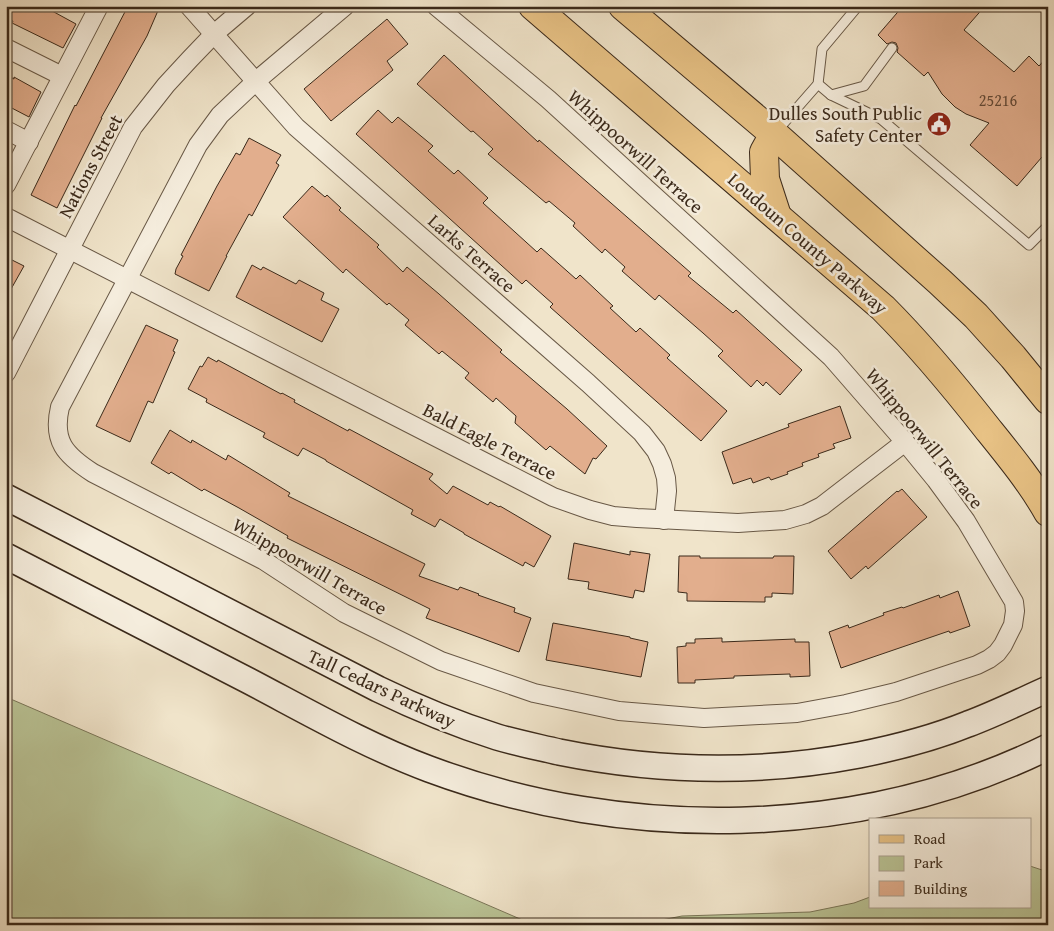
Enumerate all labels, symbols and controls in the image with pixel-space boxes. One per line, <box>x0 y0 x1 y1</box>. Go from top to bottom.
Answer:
street label: Whippoorwill Terrace <box>562 82 710 220</box>
house number: 25216 <box>979 88 1018 112</box>
place label: Dulles South Public Safety Center <box>769 99 922 149</box>
street label: Nations Street <box>51 109 129 223</box>
public building icon: Dulles South Public Safety Center <box>926 111 952 137</box>
street label: Loudoun County Parkway <box>722 166 895 321</box>
street label: Larks Terrace <box>422 207 522 299</box>
street label: Whippoorwill Terrace <box>859 362 991 515</box>
street label: Bald Eagle Terrace <box>418 395 562 487</box>
street label: Whippoorwill Terrace <box>228 510 392 622</box>
street label: Tall Cedars Parkway <box>304 642 461 735</box>
legend <box>869 818 1032 908</box>
text: Road <box>914 828 945 849</box>
text: Park <box>914 852 943 873</box>
text: Building <box>914 878 968 899</box>

